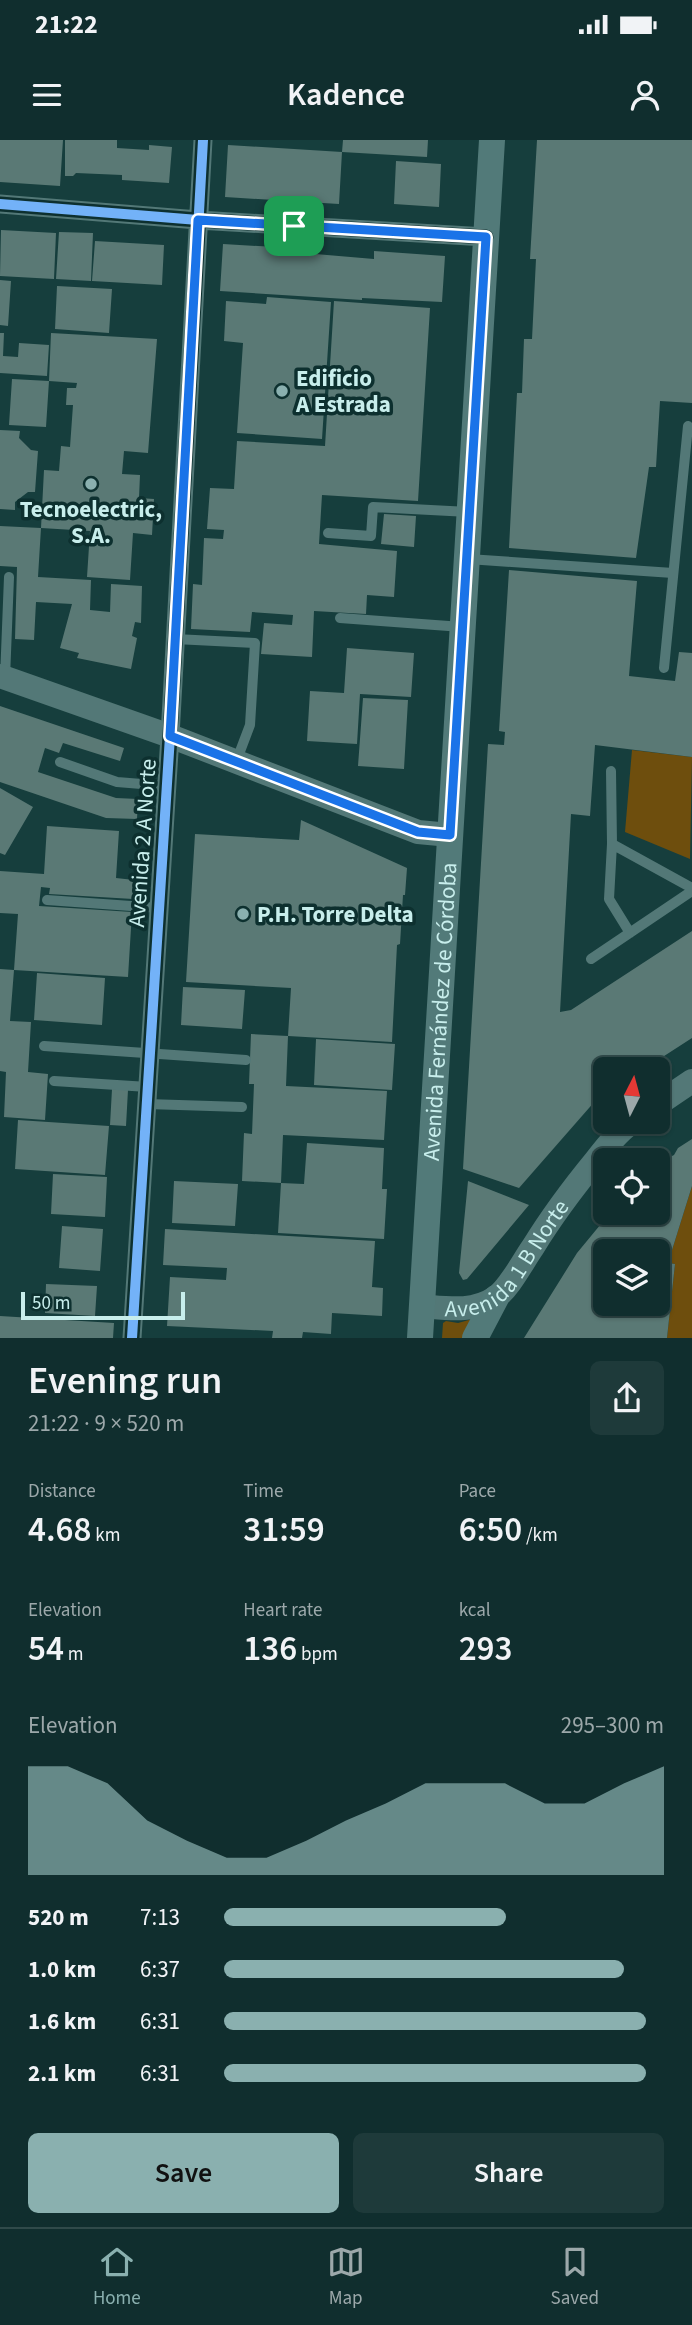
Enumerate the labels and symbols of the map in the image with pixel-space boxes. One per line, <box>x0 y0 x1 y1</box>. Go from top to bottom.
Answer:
pin <box>264 196 324 256</box>
place label: Edificio A Estrada <box>295 362 391 421</box>
marker: Edificio A Estrada <box>274 383 290 399</box>
marker: Tecnoelectric, S.A. <box>83 476 99 492</box>
place label: Tecnoelectric, S.A. <box>20 493 162 552</box>
street label: Avenida 2 A Norte <box>120 758 165 928</box>
street label: Avenida Fernández de Córdoba <box>415 861 466 1162</box>
place label: P.H. Torre Delta <box>257 898 414 931</box>
marker: P.H. Torre Delta <box>235 906 251 922</box>
north arrow <box>593 1057 670 1134</box>
street label: Avenida 1 B Norte <box>444 1193 577 1326</box>
scale bar <box>21 1289 186 1321</box>

